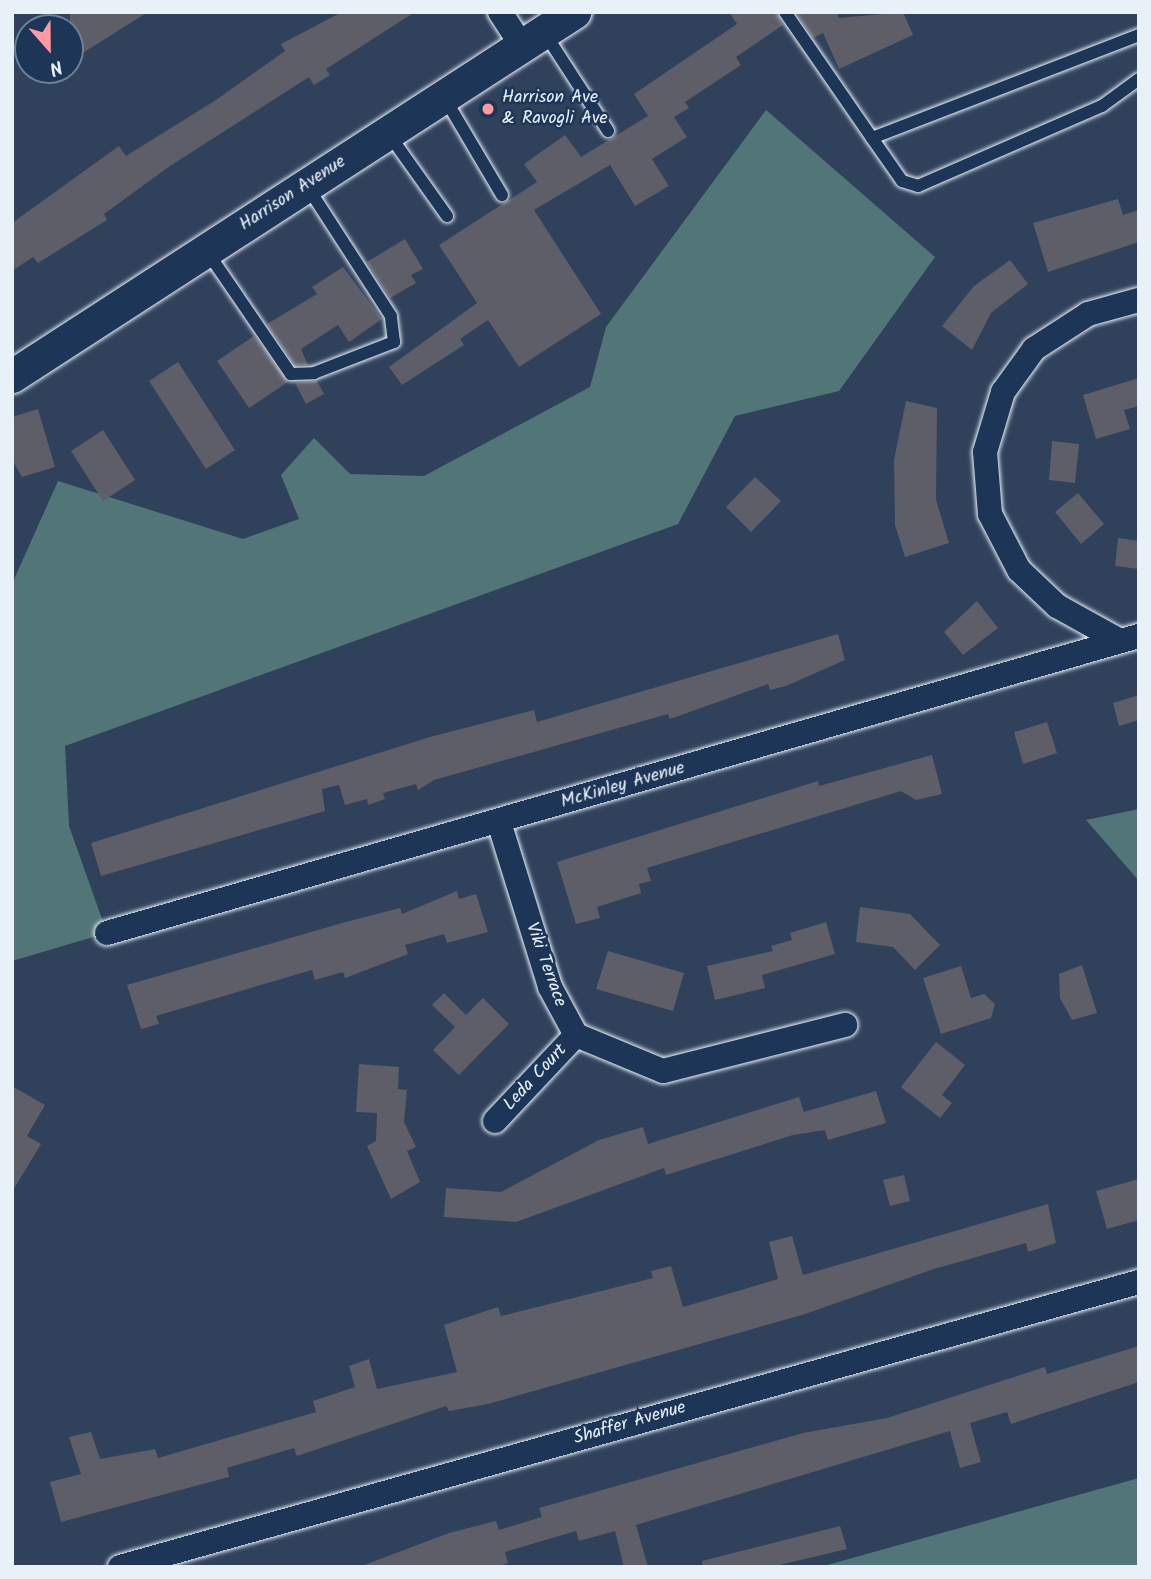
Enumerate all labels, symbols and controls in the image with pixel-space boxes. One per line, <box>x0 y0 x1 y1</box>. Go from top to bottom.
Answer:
north arrow <box>14 14 84 84</box>
text: N <box>45 51 67 83</box>
place label: Harrison Ave & Ravogli Ave <box>502 88 608 130</box>
marker: Harrison Ave & Ravogli Ave <box>480 101 496 117</box>
street label: Harrison Avenue <box>236 152 350 236</box>
street label: McKinley Avenue <box>559 758 687 814</box>
street label: Viki Terrace <box>520 920 570 1010</box>
street label: Leda Court <box>500 1040 572 1116</box>
street label: Shaffer Avenue <box>572 1398 688 1450</box>

